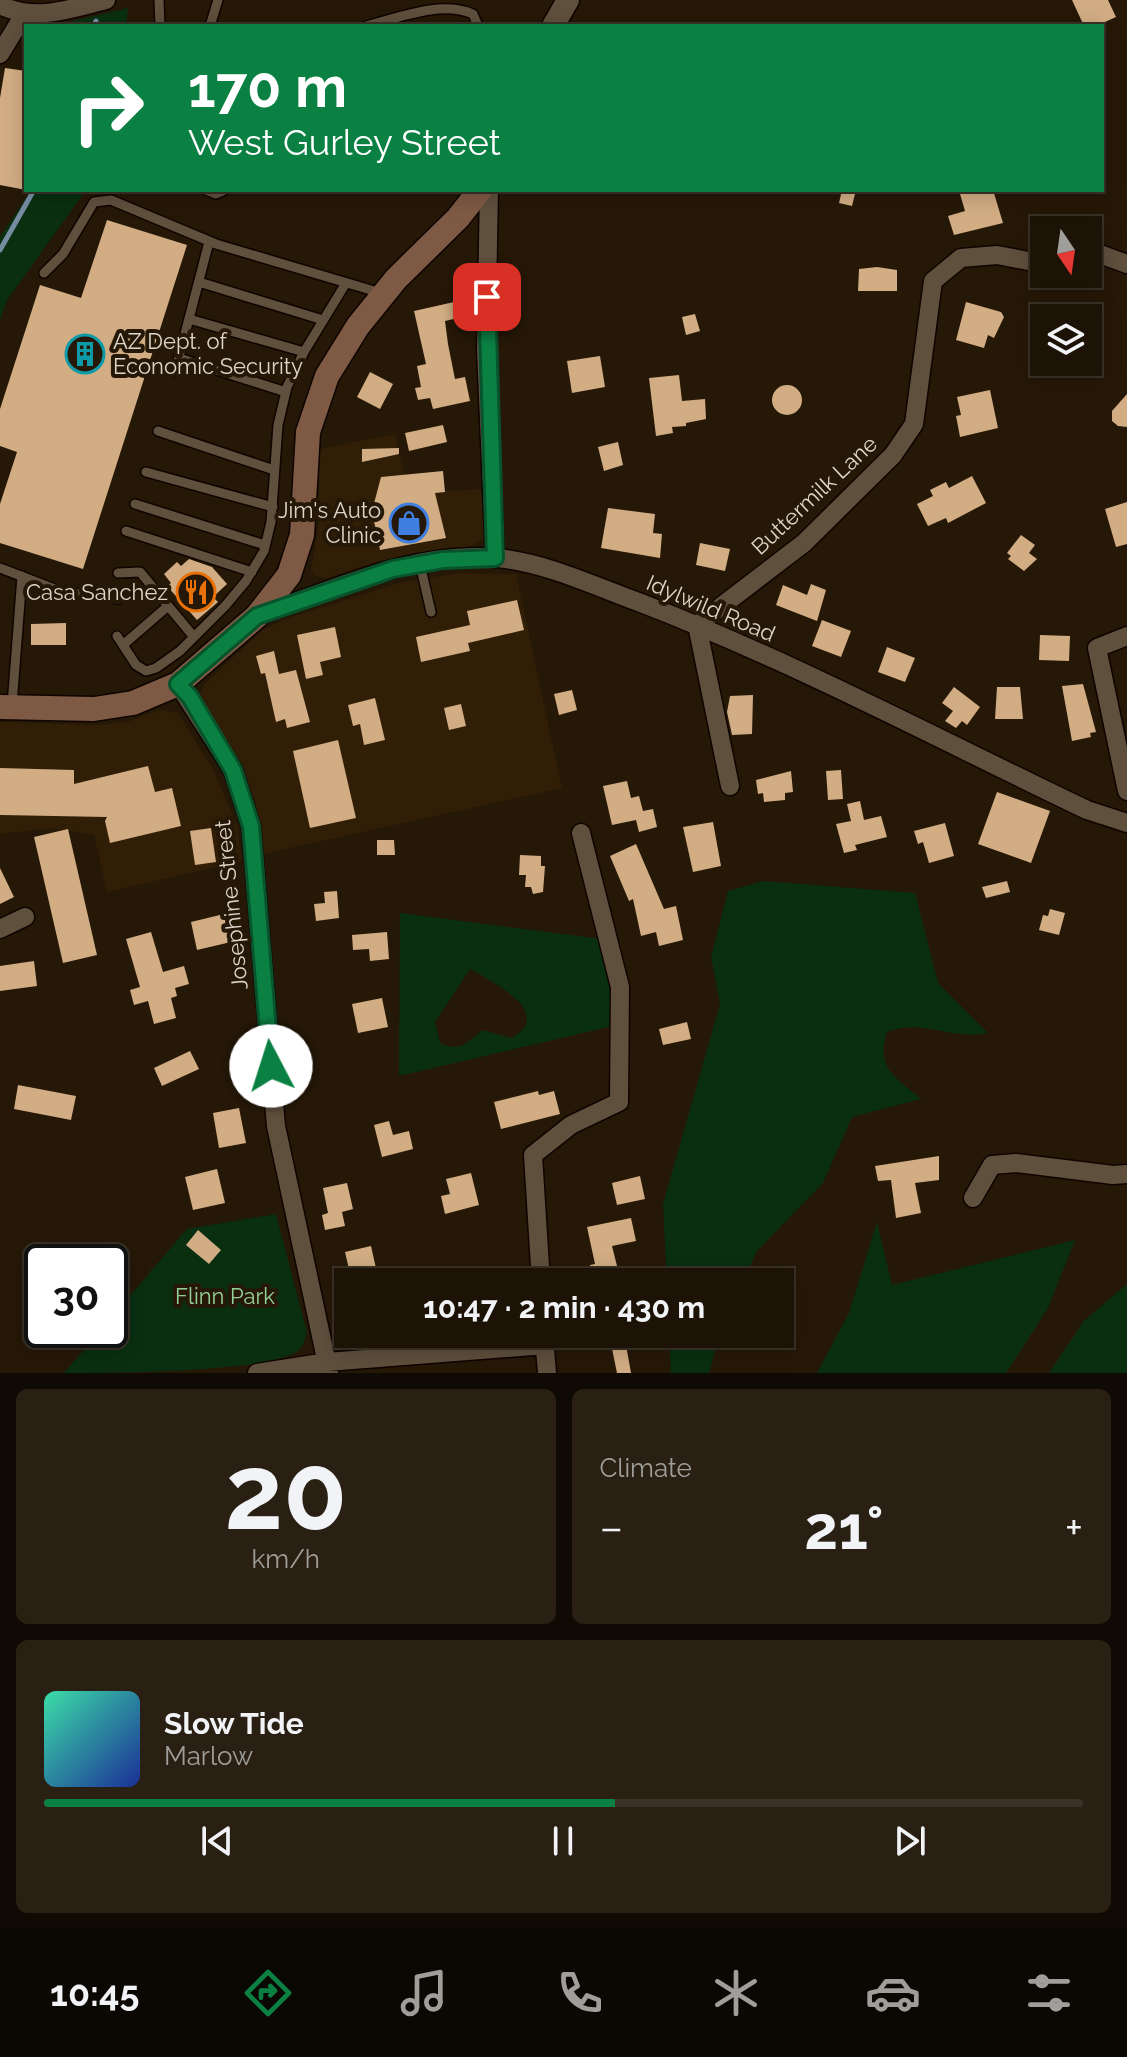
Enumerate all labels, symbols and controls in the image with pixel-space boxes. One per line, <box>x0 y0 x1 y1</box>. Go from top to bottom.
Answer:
text: 170 m <box>188 54 347 120</box>
icon: right <box>56 56 160 160</box>
text: West Gurley Street <box>188 121 501 163</box>
north arrow <box>1030 216 1102 288</box>
map controls <box>1030 216 1102 376</box>
pin <box>453 263 521 331</box>
icon: arrive <box>465 275 509 319</box>
button: layers <box>1030 304 1102 376</box>
place label: AZ Dept. of Economic Security <box>113 328 303 379</box>
building icon: AZ Dept. of Economic Security <box>64 333 106 375</box>
street label: Buttermilk Lane <box>746 430 882 560</box>
place label: Jim's Auto Clinic <box>278 497 381 548</box>
shop icon: Jim's Auto Clinic <box>388 502 430 544</box>
street label: Idylwild Road <box>643 569 779 647</box>
restaurant icon: Casa Sanchez <box>175 571 217 613</box>
place label: Casa Sanchez <box>26 579 168 605</box>
street label: Josephine Street <box>209 818 253 991</box>
position arrow <box>229 1024 313 1108</box>
speed limit sign: 30 <box>24 1244 128 1348</box>
park label: Flinn Park <box>175 1283 275 1309</box>
text: 10:47 · 2 min · 430 m <box>423 1290 705 1325</box>
text: 20 <box>224 1431 347 1553</box>
text: Climate <box>600 1453 692 1483</box>
text: 21° <box>804 1493 884 1563</box>
text: − <box>600 1502 623 1553</box>
text: + <box>1065 1502 1083 1553</box>
text: km/h <box>251 1544 320 1574</box>
text: Slow Tide <box>164 1706 304 1741</box>
text: Marlow <box>164 1741 253 1771</box>
icon: previous <box>195 1819 239 1863</box>
icon: pause <box>541 1819 585 1863</box>
icon: next <box>888 1819 932 1863</box>
icon: directions <box>240 1965 296 2021</box>
icon: music <box>396 1965 452 2021</box>
icon: phone <box>552 1965 608 2021</box>
icon: climate <box>708 1965 764 2021</box>
icon: car <box>865 1965 921 2021</box>
icon: filters <box>1021 1965 1077 2021</box>
text: 10:45 <box>50 1972 139 2014</box>

